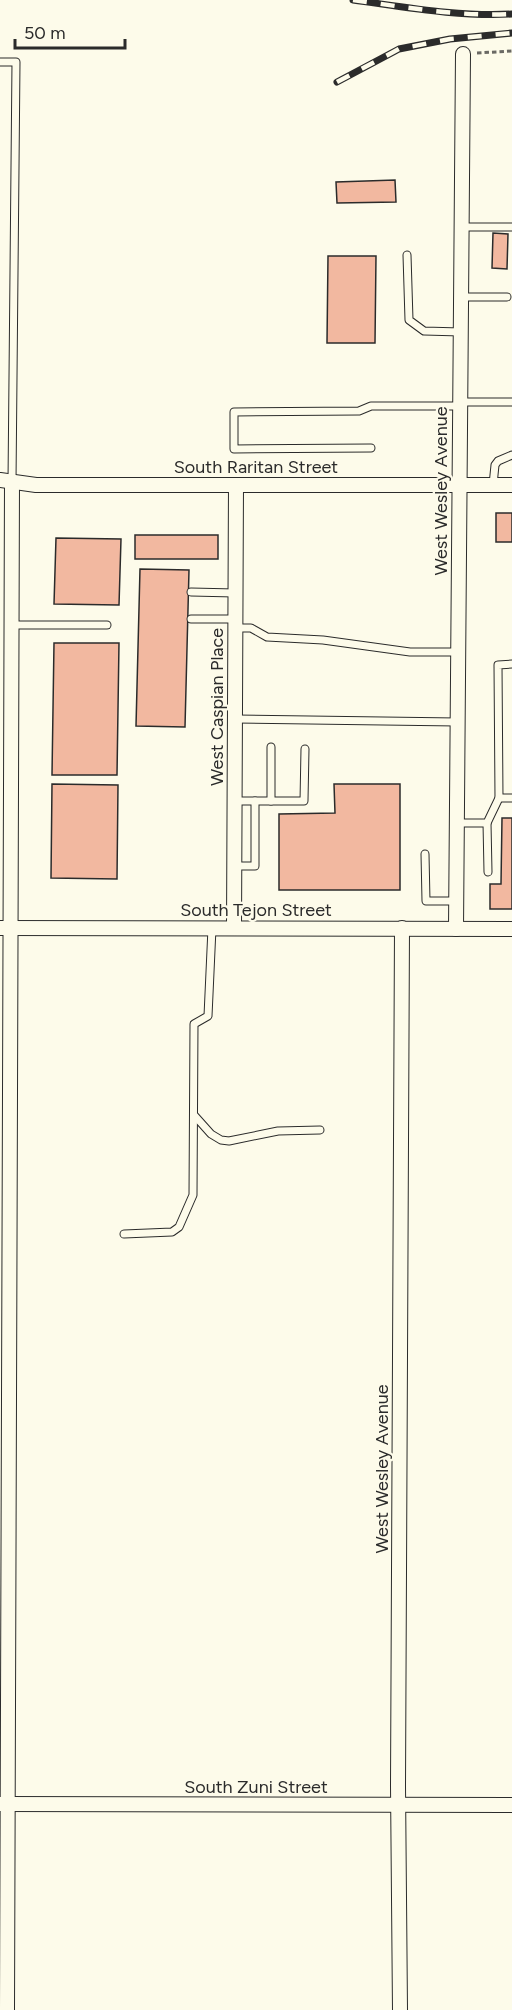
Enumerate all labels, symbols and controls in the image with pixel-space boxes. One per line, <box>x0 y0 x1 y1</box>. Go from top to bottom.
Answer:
scale bar <box>15 12 124 50</box>
text: 50 m <box>24 22 66 44</box>
street label: West Wesley Avenue <box>430 406 452 576</box>
street label: South Raritan Street <box>174 456 338 478</box>
street label: West Caspian Place <box>206 628 228 786</box>
street label: South Tejon Street <box>180 899 332 921</box>
street label: West Wesley Avenue <box>371 1384 393 1554</box>
street label: South Zuni Street <box>184 1776 328 1798</box>

